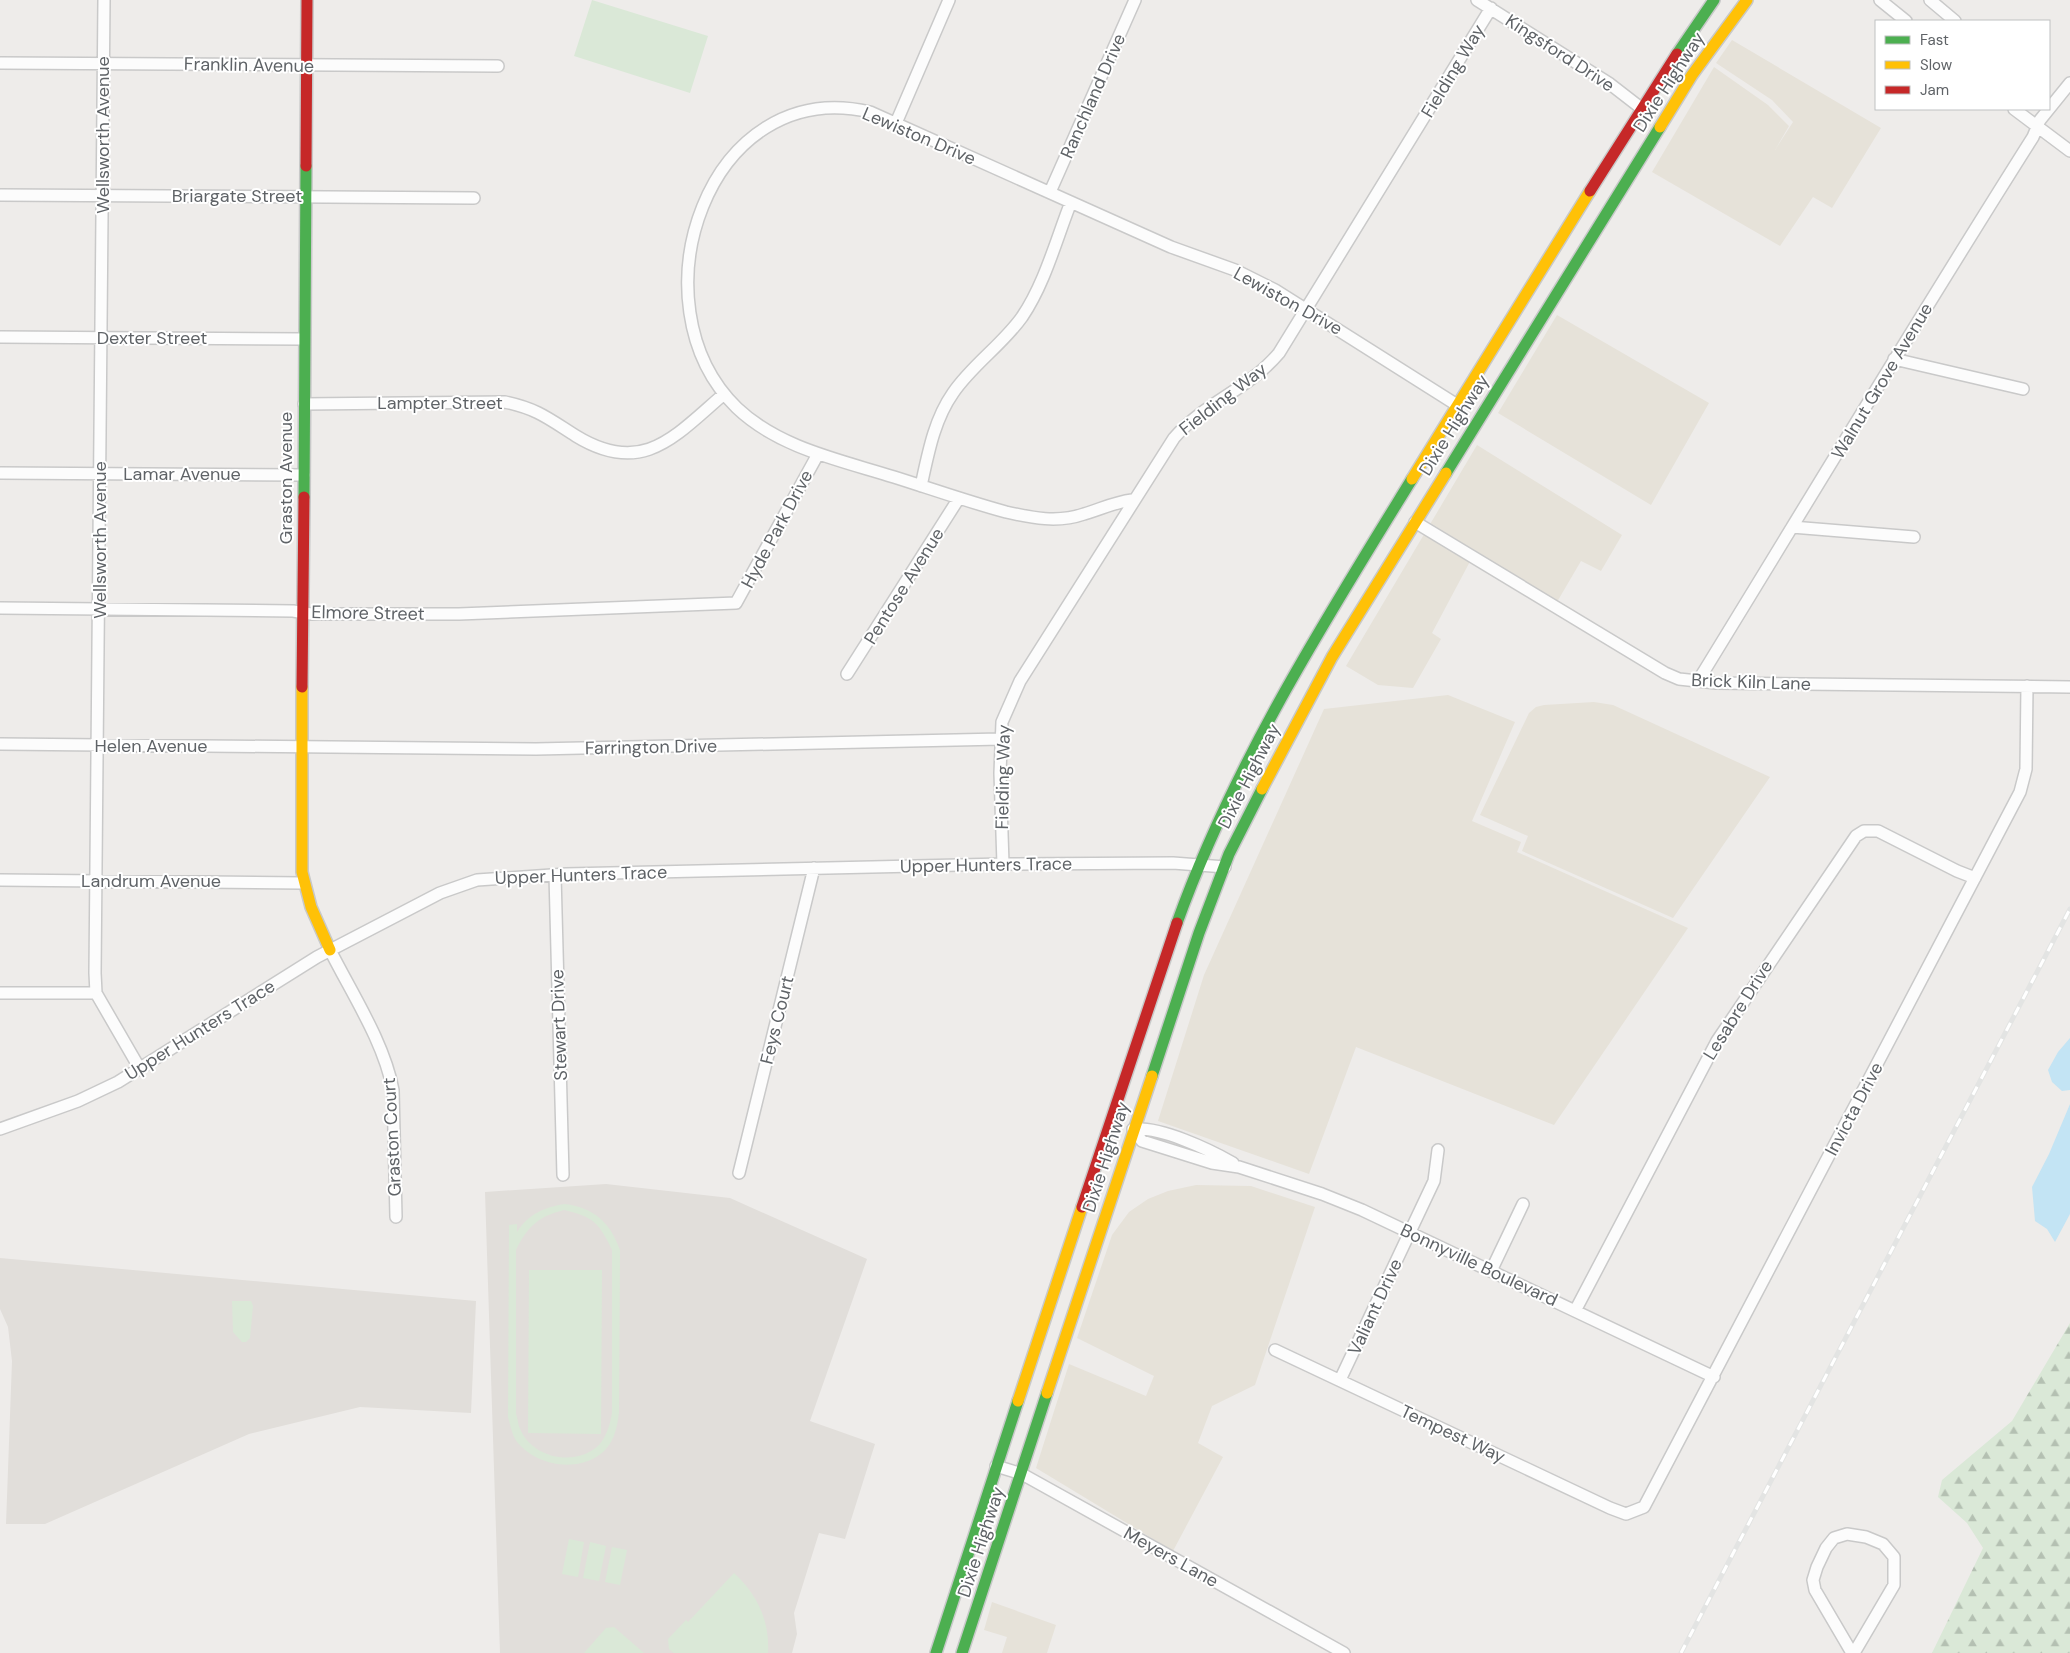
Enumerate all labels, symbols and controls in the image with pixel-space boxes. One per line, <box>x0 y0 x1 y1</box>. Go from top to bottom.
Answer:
street label: Kingsford Drive <box>1501 9 1619 97</box>
street label: Fielding Way <box>1416 20 1490 122</box>
legend <box>1875 20 2050 110</box>
street label: Dixie Highway <box>1628 27 1710 137</box>
street label: Ranchland Drive <box>1055 30 1131 162</box>
text: Fast <box>1920 30 1949 50</box>
street label: Franklin Avenue <box>184 52 314 78</box>
text: Slow <box>1920 55 1953 75</box>
street label: Wellsworth Avenue <box>91 56 115 214</box>
text: Jam <box>1920 80 1949 100</box>
street label: Lewiston Drive <box>859 101 979 171</box>
street label: Briargate Street <box>172 184 302 208</box>
street label: Lewiston Drive <box>1229 261 1347 341</box>
street label: Walnut Grove Avenue <box>1826 298 1938 464</box>
street label: Dexter Street <box>97 326 207 350</box>
street label: Fielding Way <box>1174 357 1272 441</box>
street label: Dixie Highway <box>1413 370 1495 480</box>
street label: Lampter Street <box>377 391 503 415</box>
street label: Graston Avenue <box>274 412 298 544</box>
street label: Wellsworth Avenue <box>88 461 112 619</box>
street label: Lamar Avenue <box>123 462 241 486</box>
street label: Hyde Park Drive <box>736 466 818 592</box>
street label: Pentose Avenue <box>859 523 949 649</box>
street label: Elmore Street <box>311 600 425 626</box>
street label: Brick Kiln Lane <box>1691 668 1811 696</box>
street label: Dixie Highway <box>1212 719 1286 833</box>
street label: Fielding Way <box>990 724 1016 830</box>
street label: Helen Avenue <box>94 734 208 758</box>
street label: Farrington Drive <box>585 734 717 760</box>
street label: Upper Hunters Trace <box>900 851 1072 879</box>
street label: Upper Hunters Trace <box>494 860 668 890</box>
street label: Landrum Avenue <box>81 869 221 893</box>
street label: Lesabre Drive <box>1698 956 1778 1064</box>
street label: Stewart Drive <box>545 969 573 1081</box>
street label: Feys Court <box>754 973 800 1067</box>
street label: Upper Hunters Trace <box>121 974 279 1086</box>
street label: Invicta Drive <box>1819 1058 1889 1160</box>
street label: Graston Court <box>377 1077 407 1197</box>
street label: Dixie Highway <box>1077 1099 1135 1215</box>
street label: Bonnyville Boulevard <box>1396 1218 1562 1312</box>
street label: Valiant Drive <box>1342 1255 1408 1359</box>
street label: Tempest Way <box>1397 1399 1509 1469</box>
street label: Dixie Highway <box>952 1484 1010 1600</box>
street label: Meyers Lane <box>1119 1521 1223 1593</box>

